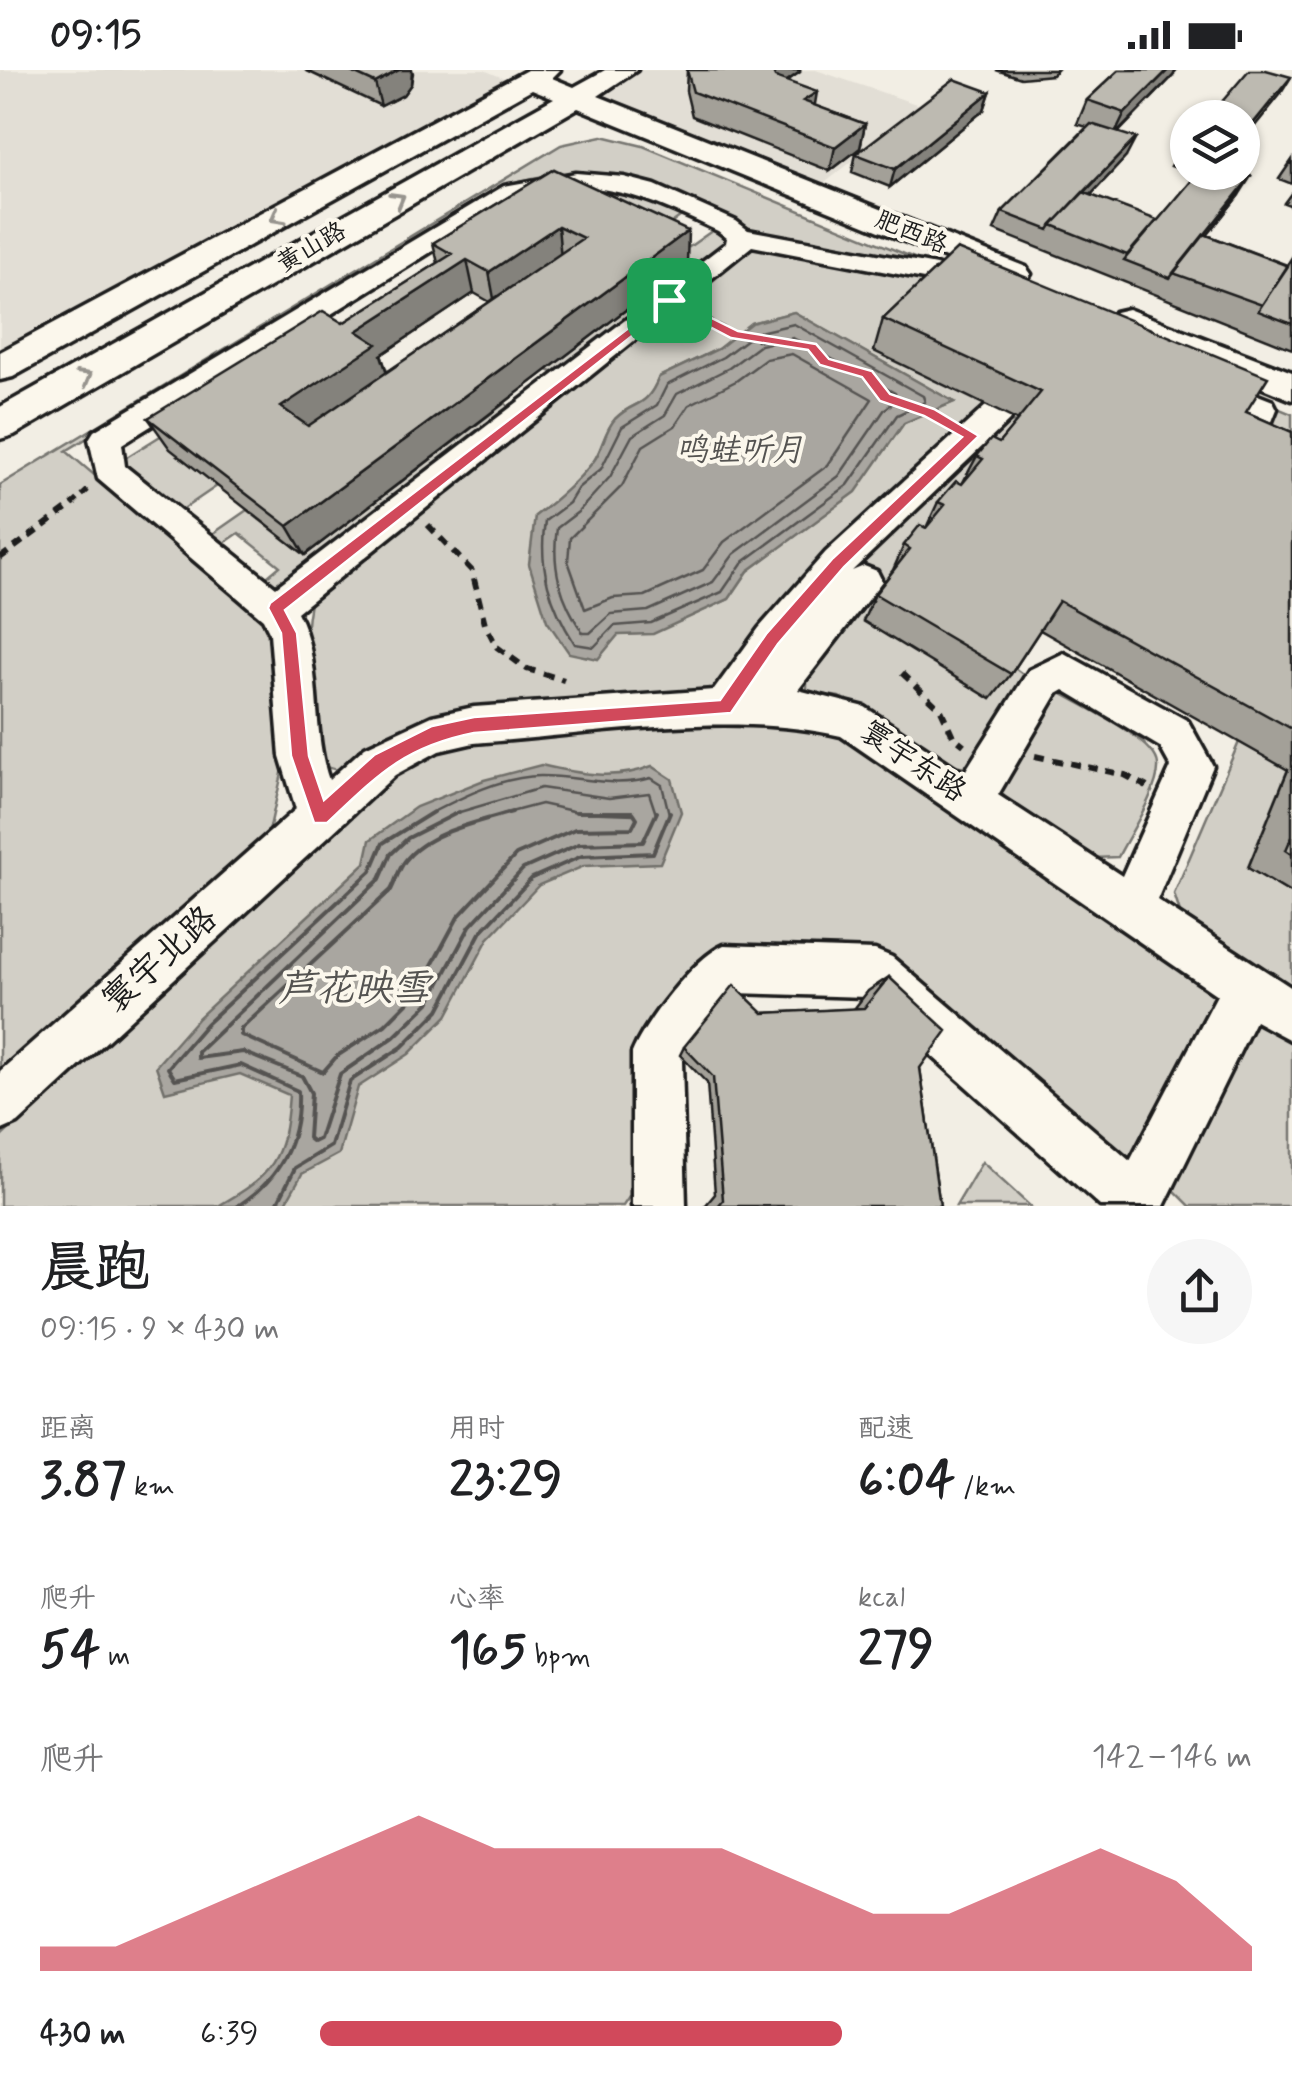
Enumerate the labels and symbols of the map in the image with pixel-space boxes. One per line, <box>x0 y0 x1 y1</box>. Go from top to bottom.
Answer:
one-way arrow <box>387 192 405 212</box>
street label: 肥西路 <box>870 204 952 262</box>
one-way arrow <box>269 205 287 225</box>
street label: 黄山路 <box>271 215 353 281</box>
pin <box>627 258 712 343</box>
one-way arrow <box>74 370 92 389</box>
water label: 鸣蛙听月 <box>676 430 804 472</box>
street label: 寰宇东路 <box>852 712 974 812</box>
street label: 寰宇北路 <box>93 896 227 1024</box>
water label: 芦花映雪 <box>278 965 434 1014</box>

